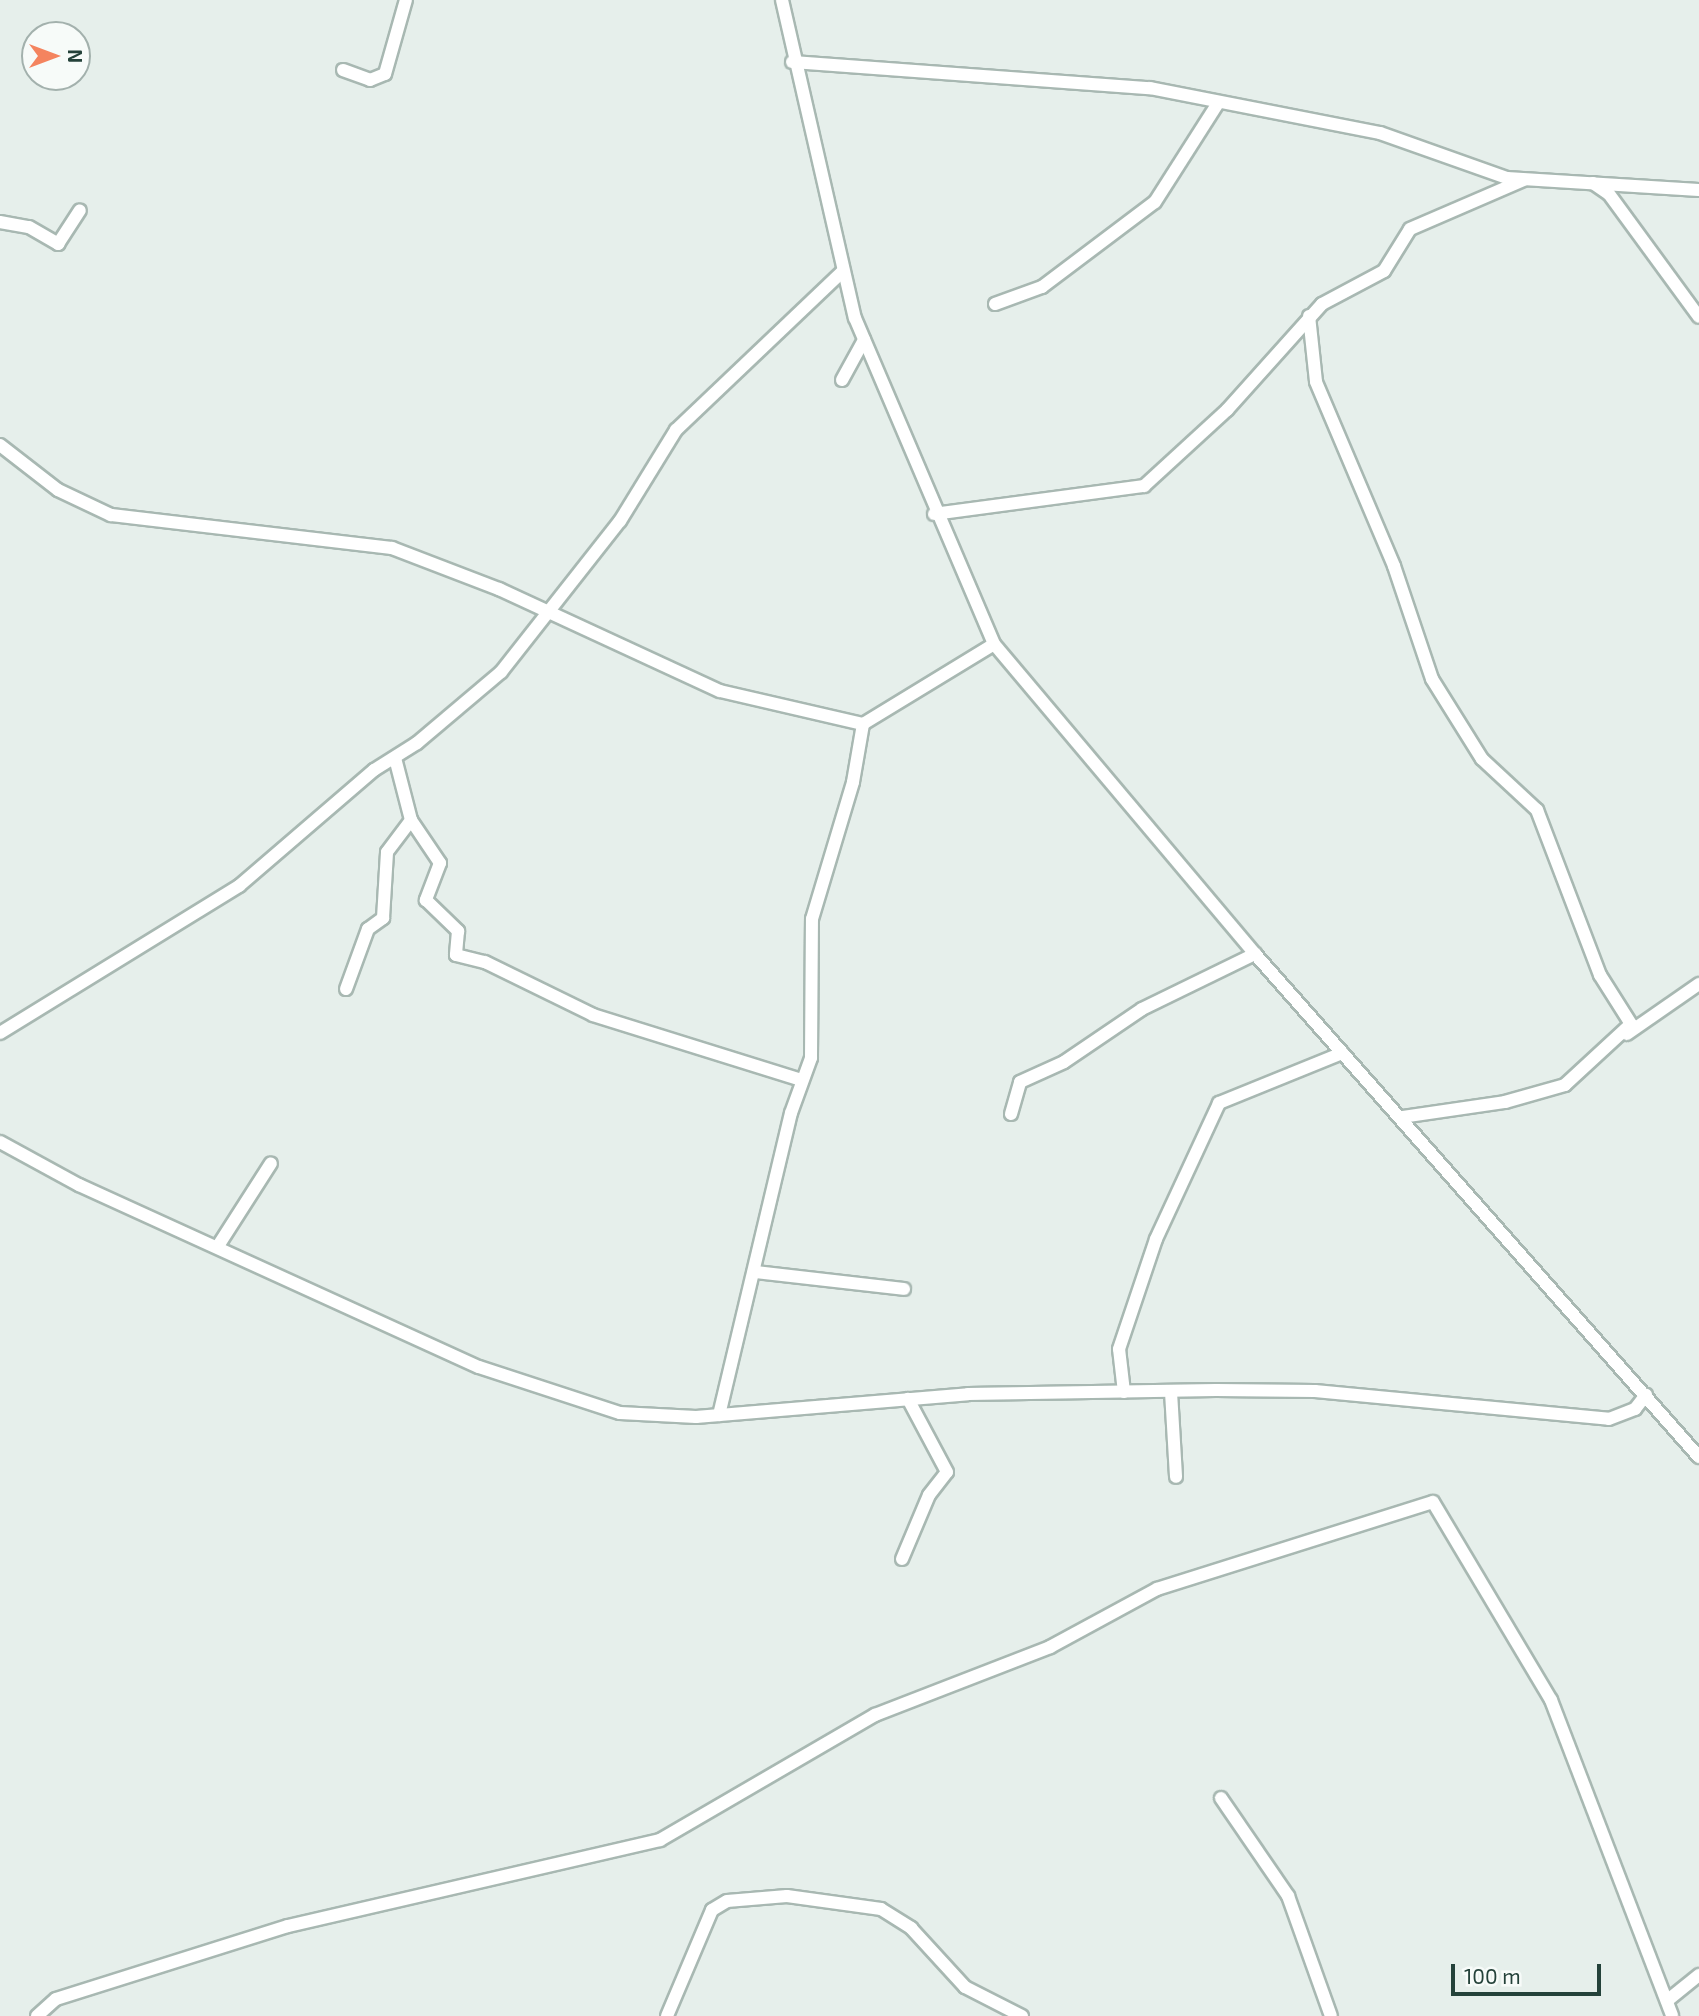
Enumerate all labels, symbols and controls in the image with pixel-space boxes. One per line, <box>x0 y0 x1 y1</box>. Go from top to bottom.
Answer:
north arrow <box>21 21 91 91</box>
text: N <box>64 49 87 63</box>
scale bar <box>1454 1950 1604 1994</box>
text: 100 m <box>1464 1963 1521 1988</box>

